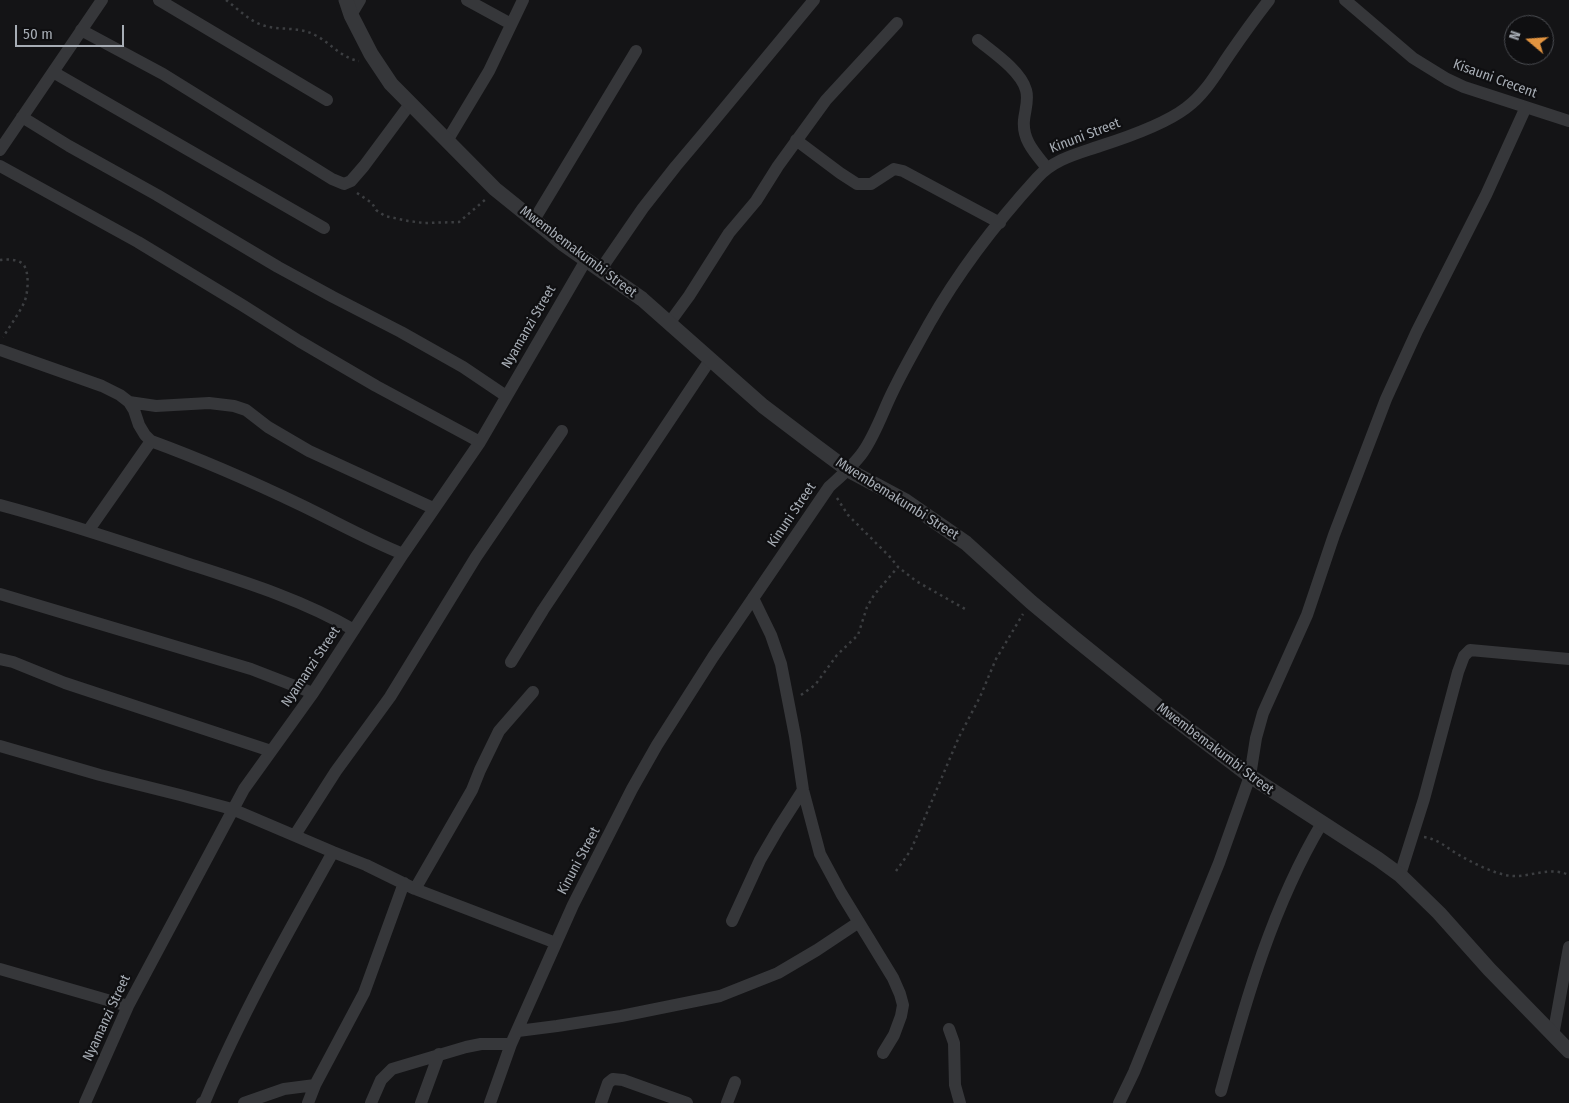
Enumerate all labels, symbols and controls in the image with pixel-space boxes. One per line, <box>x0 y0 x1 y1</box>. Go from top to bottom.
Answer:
scale bar <box>18 15 126 47</box>
north arrow <box>1504 15 1554 65</box>
text: 50 m <box>23 25 53 43</box>
text: N <box>1506 29 1525 42</box>
street label: Kisauni Crecent <box>1451 56 1539 102</box>
street label: Kinuni Street <box>1047 115 1123 157</box>
street label: Mwembemakumbi Street <box>516 203 640 301</box>
street label: Nyamanzi Street <box>498 282 560 372</box>
street label: Mwembemakumbi Street <box>832 454 962 544</box>
street label: Kinuni Street <box>764 480 820 550</box>
street label: Nyamanzi Street <box>278 624 344 710</box>
street label: Mwembemakumbi Street <box>1153 700 1277 798</box>
street label: Kinuni Street <box>554 824 604 898</box>
street label: Nyamanzi Street <box>80 972 134 1064</box>

